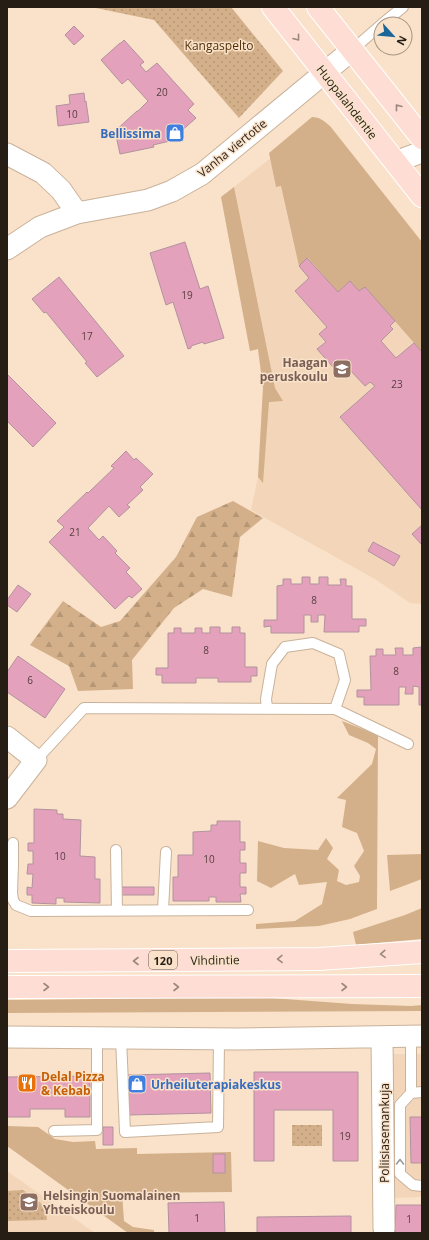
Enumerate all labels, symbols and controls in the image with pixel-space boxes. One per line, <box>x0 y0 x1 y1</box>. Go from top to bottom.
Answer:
north arrow <box>373 16 413 56</box>
one-way arrow <box>292 33 299 40</box>
text: N <box>394 33 411 48</box>
park label: Kangaspelto <box>185 37 253 54</box>
street label: Huopalahdentie <box>313 61 382 143</box>
house number: 20 <box>156 85 168 99</box>
one-way arrow <box>395 104 402 111</box>
house number: 10 <box>66 107 78 121</box>
street label: Vanha viertotie <box>194 115 270 181</box>
shop icon: Bellissima <box>164 122 186 144</box>
place label: Bellissima <box>100 125 161 142</box>
house number: 19 <box>181 288 193 302</box>
house number: 17 <box>81 329 93 343</box>
place label: Haagan peruskoulu <box>260 354 328 385</box>
school or university icon: Haagan peruskoulu <box>331 358 353 380</box>
house number: 23 <box>391 377 403 391</box>
house number: 21 <box>69 525 81 539</box>
house number: 8 <box>311 593 317 607</box>
house number: 8 <box>203 643 209 657</box>
house number: 8 <box>393 664 399 678</box>
house number: 6 <box>27 673 33 687</box>
house number: 10 <box>54 849 66 863</box>
house number: 10 <box>203 852 215 866</box>
one-way arrow <box>380 950 386 959</box>
road number: 120 <box>149 951 177 969</box>
street label: Vihdintie <box>190 951 240 969</box>
one-way arrow <box>277 955 283 963</box>
one-way arrow <box>133 957 139 965</box>
one-way arrow <box>43 983 49 991</box>
one-way arrow <box>173 983 179 991</box>
one-way arrow <box>341 983 347 991</box>
place label: Delal Pizza & Kebab <box>41 1068 105 1099</box>
restaurant icon: Delal Pizza & Kebab <box>16 1072 38 1094</box>
shop icon: Urheiluterapiakeskus <box>126 1073 148 1095</box>
place label: Urheiluterapiakeskus <box>151 1076 281 1093</box>
street label: Poliisiasemankuja <box>376 1083 393 1183</box>
house number: 19 <box>339 1129 351 1143</box>
one-way arrow <box>396 1159 404 1165</box>
place label: Helsingin Suomalainen Yhteiskoulu <box>43 1187 180 1218</box>
school or university icon: Helsingin Suomalainen Yhteiskoulu <box>18 1191 40 1213</box>
house number: 1 <box>194 1211 200 1225</box>
house number: 1 <box>406 1212 412 1226</box>

